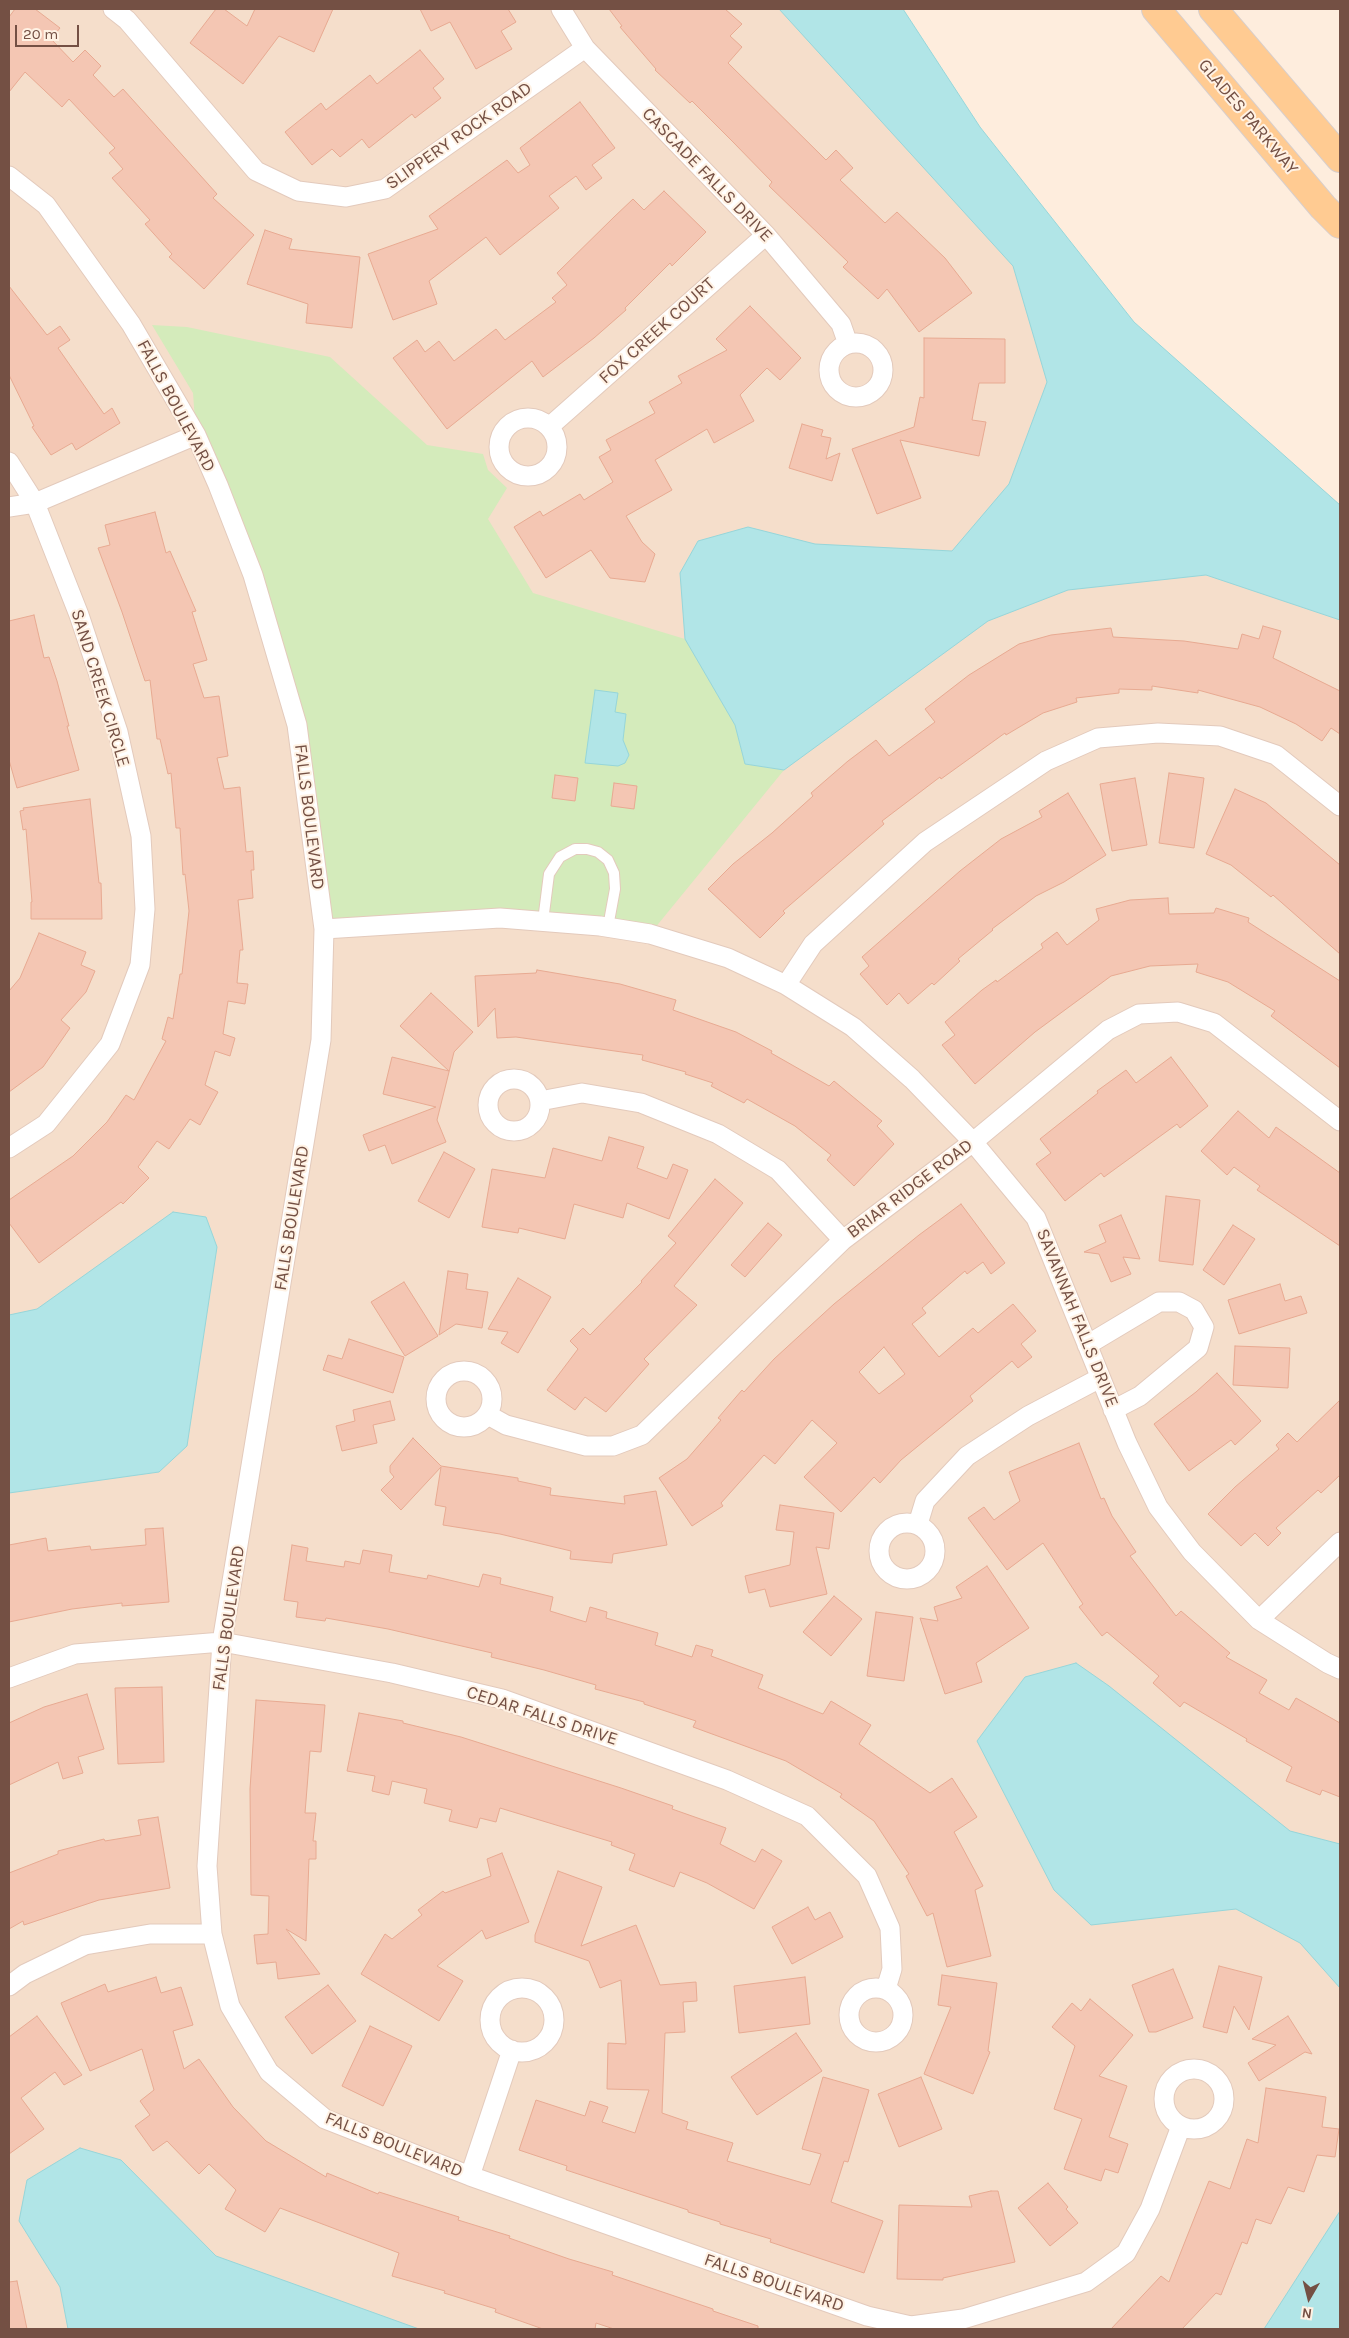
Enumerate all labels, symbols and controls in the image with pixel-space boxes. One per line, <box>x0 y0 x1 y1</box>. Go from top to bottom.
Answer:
scale bar <box>18 15 81 47</box>
text: 20 m <box>23 25 58 43</box>
street label: GLADES PARKWAY <box>1193 55 1303 179</box>
street label: SLIPPERY ROCK ROAD <box>382 77 536 195</box>
street label: CASCADE FALLS DRIVE <box>637 103 777 247</box>
street label: FOX CREEK COURT <box>595 273 719 389</box>
street label: FALLS BOULEVARD <box>132 336 220 476</box>
street label: SAND CREEK CIRCLE <box>66 606 134 770</box>
street label: FALLS BOULEVARD <box>289 743 329 891</box>
street label: BRIAR RIDGE ROAD <box>843 1135 977 1243</box>
street label: FALLS BOULEVARD <box>270 1144 314 1292</box>
street label: SAVANNAH FALLS DRIVE <box>1031 1226 1123 1410</box>
street label: FALLS BOULEVARD <box>208 1544 250 1692</box>
street label: CEDAR FALLS DRIVE <box>464 1681 620 1751</box>
street label: FALLS BOULEVARD <box>322 2108 466 2182</box>
street label: FALLS BOULEVARD <box>701 2249 847 2317</box>
north arrow <box>1284 2273 1334 2323</box>
text: N <box>1301 2304 1313 2322</box>

